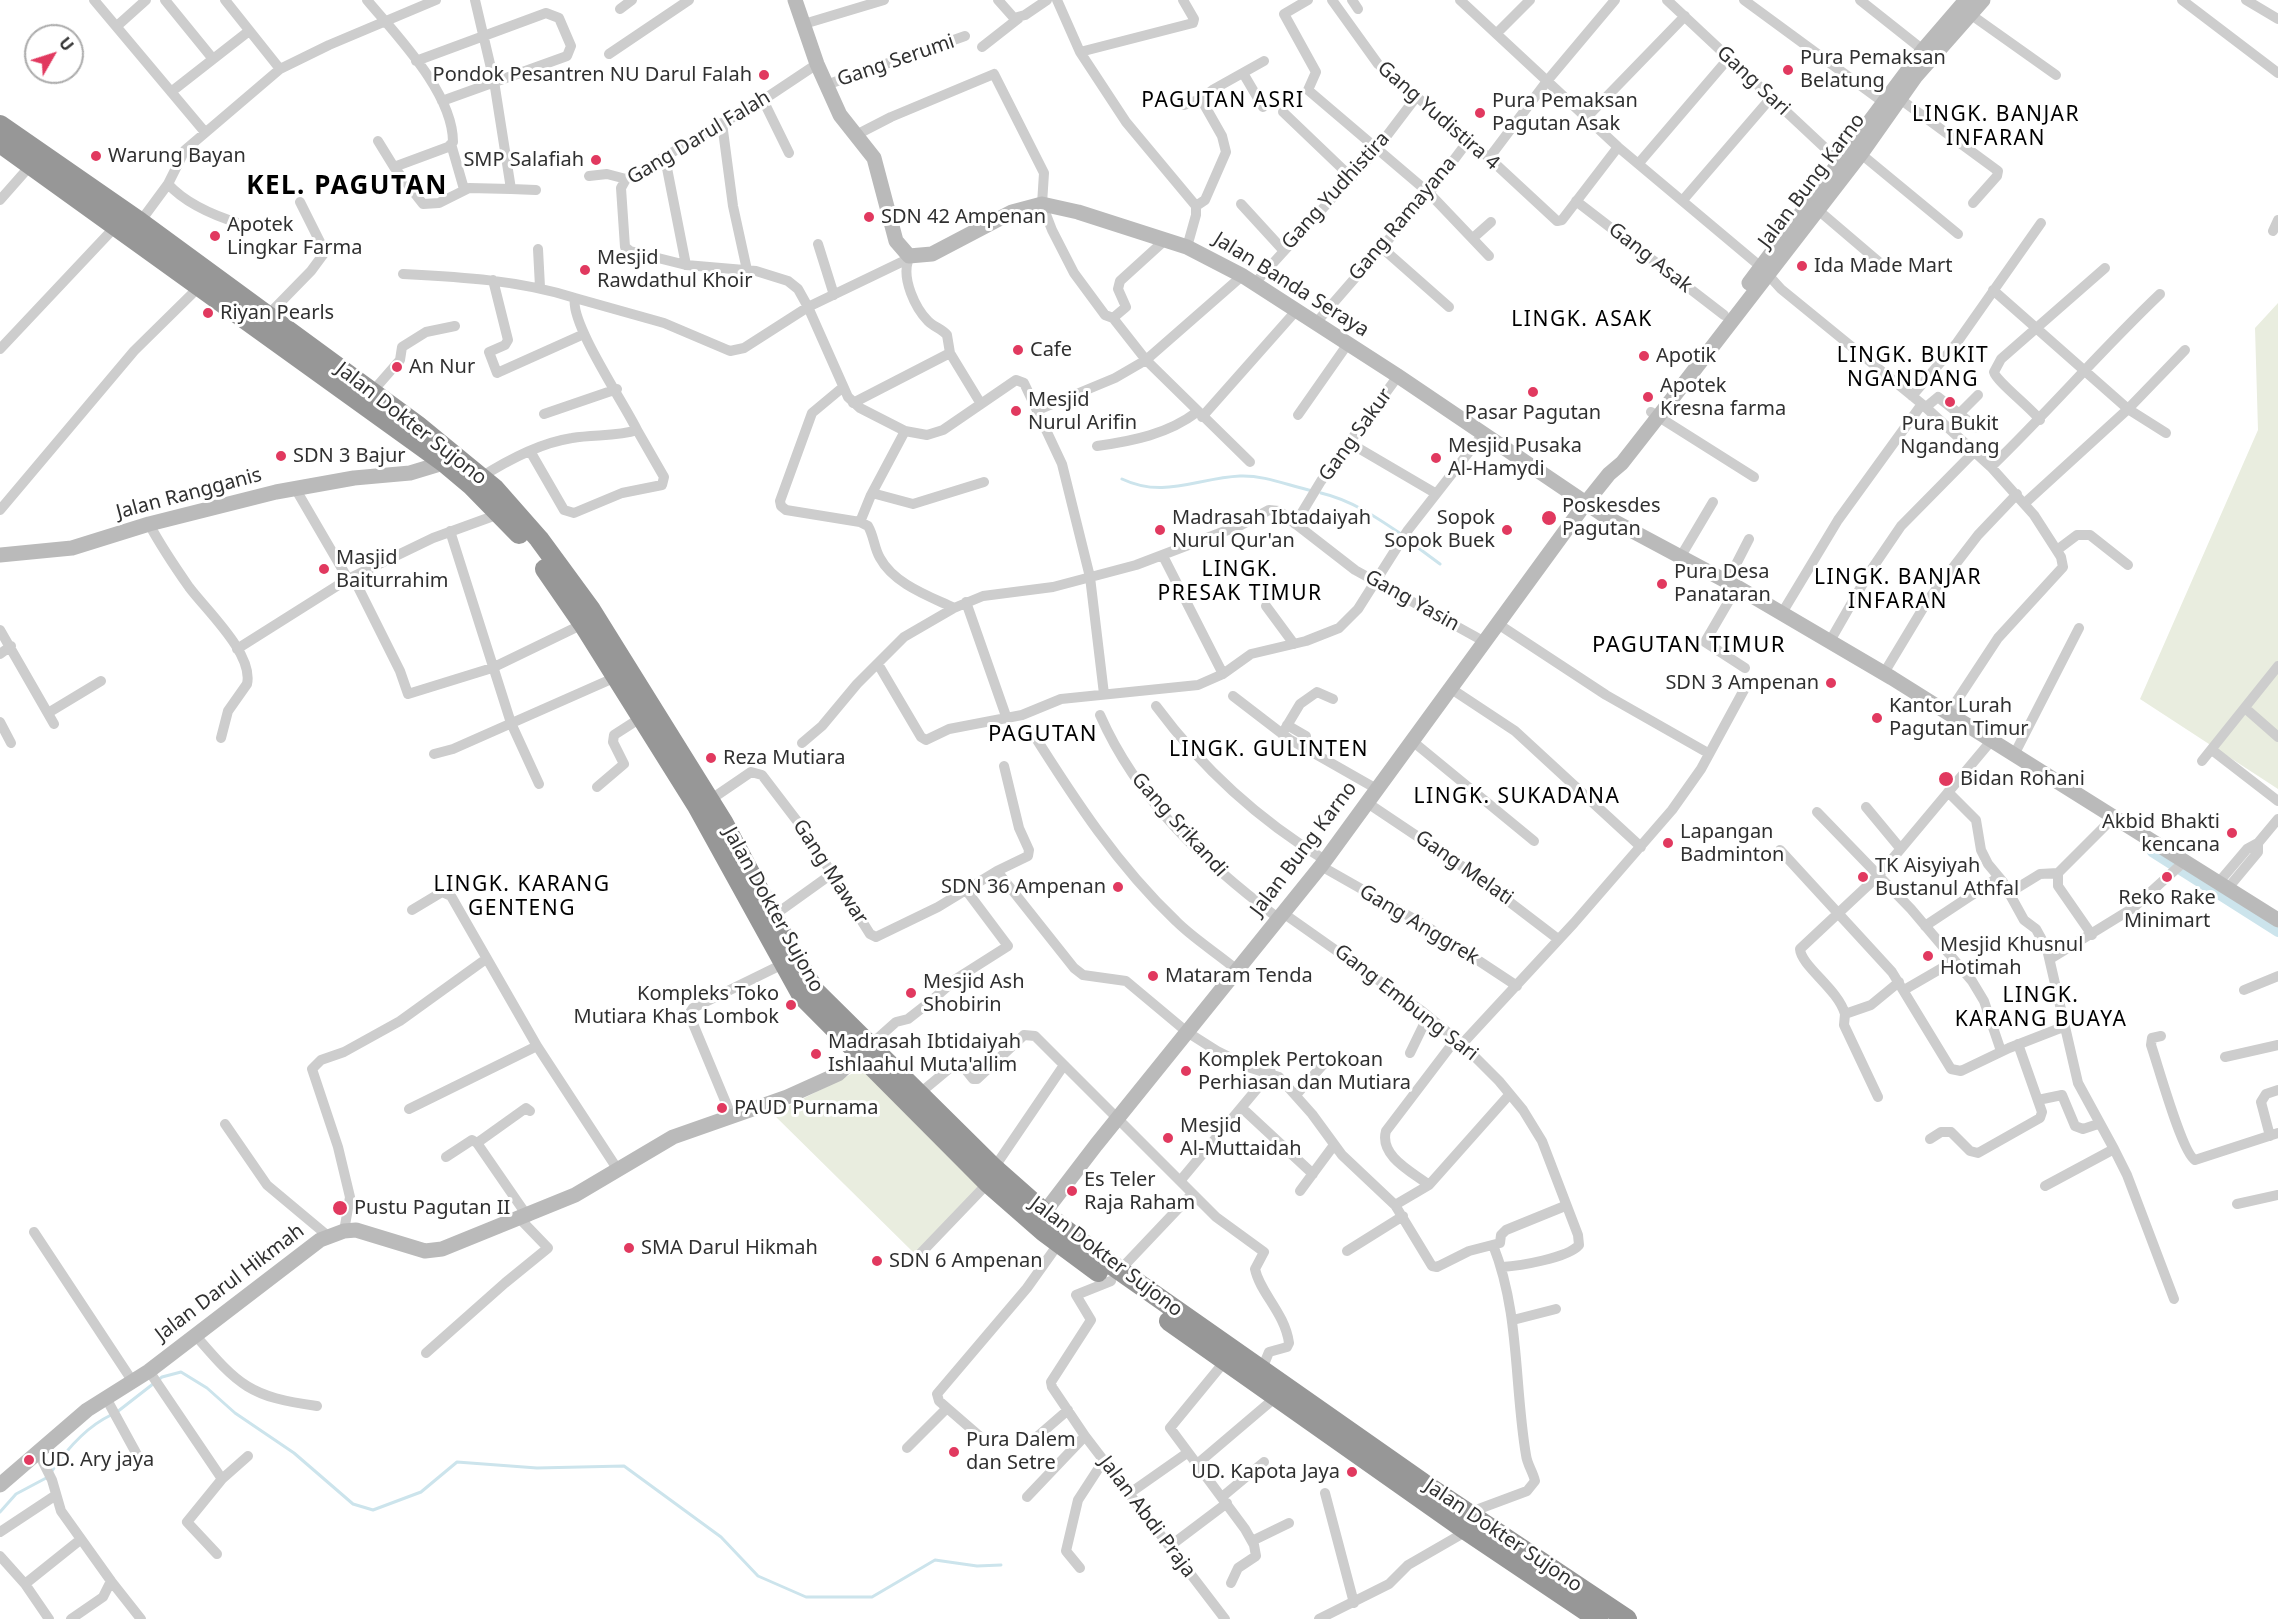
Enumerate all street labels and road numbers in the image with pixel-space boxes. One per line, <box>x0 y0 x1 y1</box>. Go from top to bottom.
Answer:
street label: Gang Serumi <box>834 30 958 92</box>
street label: Gang Sari <box>1711 41 1795 121</box>
street label: Gang Yudistira 4 <box>1372 56 1504 176</box>
street label: Gang Darul Falah <box>623 86 775 190</box>
street label: Jalan Bung Karno <box>1754 109 1870 253</box>
street label: Gang Yudhistira <box>1277 127 1395 255</box>
street label: Gang Ramayana <box>1344 152 1462 286</box>
street label: Gang Asak <box>1603 218 1697 298</box>
street label: Jalan Banda Seraya <box>1209 227 1373 343</box>
street label: Jalan Dokter Sujono <box>331 358 491 490</box>
street label: Gang Sakur <box>1314 384 1398 486</box>
street label: Jalan Rangganis <box>114 463 264 525</box>
street label: Gang Yasin <box>1361 565 1463 637</box>
street label: Gang Srikandi <box>1126 768 1232 882</box>
street label: Jalan Bung Karno <box>1246 777 1362 921</box>
street label: Gang Mawar <box>787 815 873 929</box>
street label: Jalan Dokter Sujono <box>718 823 828 997</box>
street label: Gang Melati <box>1410 826 1518 910</box>
street label: Gang Anggrek <box>1355 880 1483 970</box>
street label: Gang Embung Sari <box>1329 939 1483 1067</box>
street label: Jalan Dokter Sujono <box>1025 1192 1187 1322</box>
street label: Jalan Darul Hikmah <box>151 1219 309 1347</box>
street label: Jalan Abdi Praja <box>1094 1452 1200 1582</box>
street label: Jalan Dokter Sujono <box>1420 1474 1586 1598</box>

